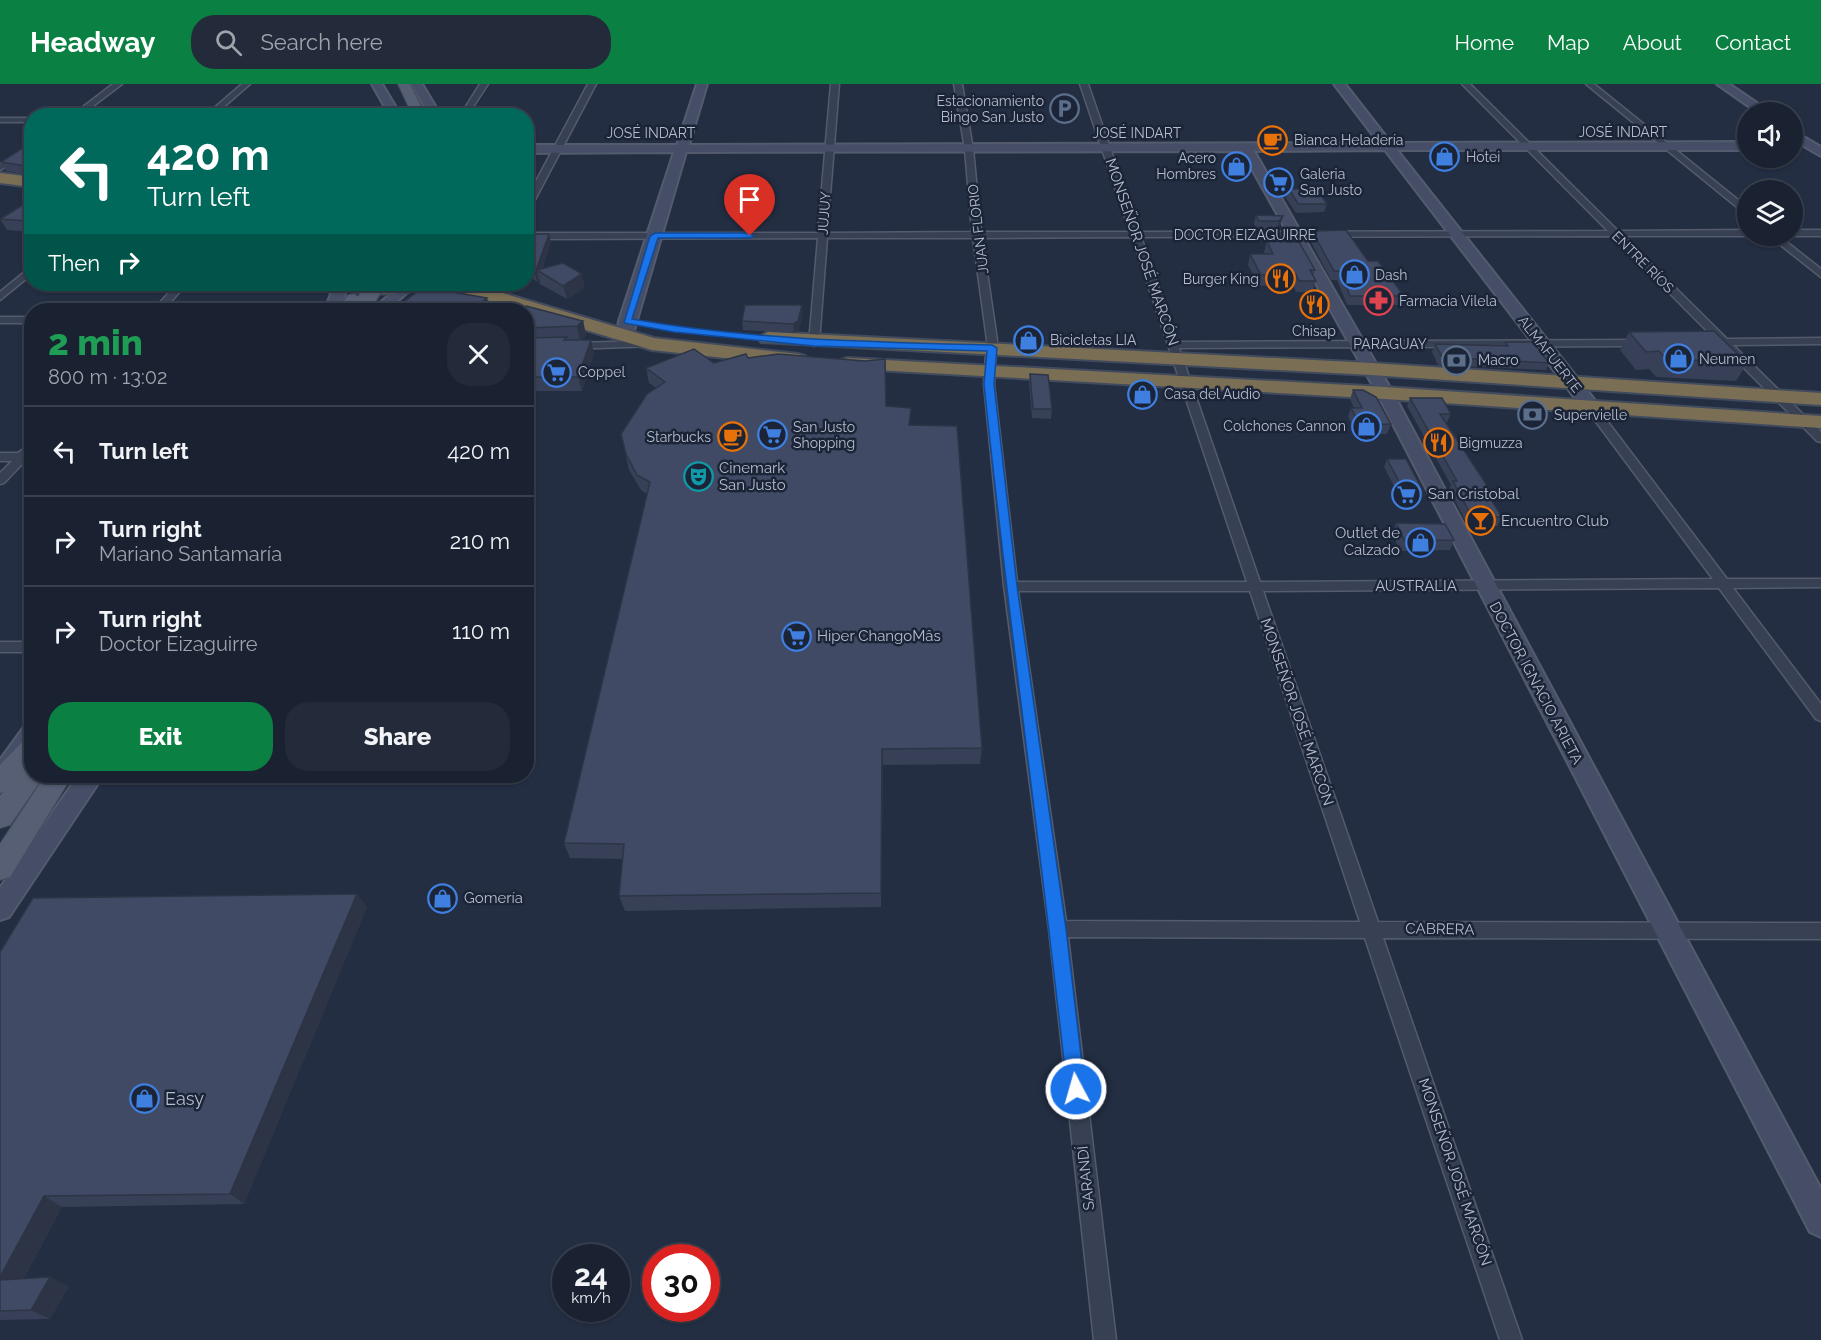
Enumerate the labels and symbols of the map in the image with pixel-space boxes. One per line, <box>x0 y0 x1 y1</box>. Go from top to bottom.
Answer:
place label: Estacionamiento Bingo San Justo <box>936 93 1044 125</box>
parking icon: Estacionamiento Bingo San Justo <box>1049 93 1081 125</box>
street label: JOSÉ INDART <box>1579 123 1668 140</box>
street label: JOSÉ INDART <box>607 124 696 141</box>
street label: JOSÉ INDART <box>1093 124 1182 141</box>
cafe icon: Bianca Heladería <box>1257 124 1289 156</box>
place label: Bianca Heladería <box>1294 132 1403 148</box>
shop icon: Hotei <box>1429 141 1461 173</box>
place label: Hotei <box>1466 149 1500 165</box>
place label: Acero Hombres <box>1156 150 1216 182</box>
shop icon: Acero Hombres <box>1221 150 1253 182</box>
street label: MONSEÑOR JOSÉ MARCÓN <box>1101 156 1183 348</box>
supermarket icon: Galeria San Justo <box>1263 166 1295 198</box>
place label: Galeria San Justo <box>1300 166 1362 198</box>
pin <box>724 174 775 236</box>
street label: JUAN FLORIO <box>965 183 991 275</box>
street label: JUJUY <box>815 191 833 235</box>
street label: DOCTOR EIZAGUIRRE <box>1174 227 1316 243</box>
street label: ENTRE RÍOS <box>1609 227 1678 297</box>
shop icon: Dash <box>1338 259 1370 291</box>
restaurant icon: Burger King <box>1264 263 1296 295</box>
place label: Dash <box>1375 267 1408 283</box>
place label: Burger King <box>1183 271 1259 287</box>
pharmacy icon: Farmacia Vilela <box>1362 285 1394 317</box>
restaurant icon: Chisap <box>1298 288 1330 320</box>
place label: Farmacia Vilela <box>1399 293 1497 309</box>
street label: ALMAFUERTE <box>1515 312 1585 396</box>
place label: Chisap <box>1292 323 1336 339</box>
shop icon: Bicicletas LIA <box>1013 324 1045 356</box>
place label: Bicicletas LIA <box>1050 332 1137 348</box>
street label: PARAGUAY <box>1353 336 1427 352</box>
shop icon: Neumen <box>1662 343 1694 375</box>
bank icon: Macro <box>1441 344 1473 376</box>
place label: Neumen <box>1699 351 1755 367</box>
place label: Macro <box>1478 352 1519 368</box>
supermarket icon: Coppel <box>541 356 573 388</box>
place label: Coppel <box>578 364 625 380</box>
shop icon: Casa del Audio <box>1127 378 1159 410</box>
place label: Casa del Audio <box>1164 386 1260 402</box>
bank icon: Supervielle <box>1517 399 1549 431</box>
place label: Supervielle <box>1554 407 1627 423</box>
shop icon: Colchones Cannon <box>1351 410 1383 442</box>
place label: Colchones Cannon <box>1223 418 1346 434</box>
supermarket icon: San Justo Shopping <box>756 419 788 451</box>
place label: San Justo Shopping <box>793 419 855 451</box>
cafe icon: Starbucks <box>716 421 748 453</box>
restaurant icon: Bigmuzza <box>1422 427 1454 459</box>
place label: Starbucks <box>647 429 711 445</box>
place label: Bigmuzza <box>1459 435 1523 451</box>
place label: Cinemark San Justo <box>719 459 786 494</box>
theatre icon: Cinemark San Justo <box>682 461 714 493</box>
supermarket icon: San Cristobal <box>1391 478 1423 510</box>
place label: San Cristobal <box>1428 485 1520 503</box>
bar icon: Encuentro Club <box>1464 505 1496 537</box>
place label: Encuentro Club <box>1501 512 1609 530</box>
place label: Outlet de Calzado <box>1335 524 1400 559</box>
shop icon: Outlet de Calzado <box>1405 526 1437 558</box>
street label: AUSTRALIA <box>1375 577 1457 595</box>
street label: DOCTOR IGNACIO ARIETA <box>1485 599 1587 767</box>
street label: MONSEÑOR JOSÉ MARCÓN <box>1256 616 1338 808</box>
supermarket icon: Hiper ChangoMâs <box>780 620 812 652</box>
place label: Hiper ChangoMâs <box>817 627 941 645</box>
shop icon: Gomería <box>427 882 459 914</box>
place label: Gomería <box>464 889 523 907</box>
street label: CABRERA <box>1405 919 1475 939</box>
position arrow <box>1044 1057 1108 1121</box>
street label: MONSEÑOR JOSÉ MARCÓN <box>1414 1076 1496 1268</box>
shop icon: Easy <box>128 1082 160 1114</box>
place label: Easy <box>165 1088 204 1109</box>
street label: SARANDÍ <box>1074 1144 1098 1211</box>
speed limit sign: 30 <box>642 1244 720 1322</box>

